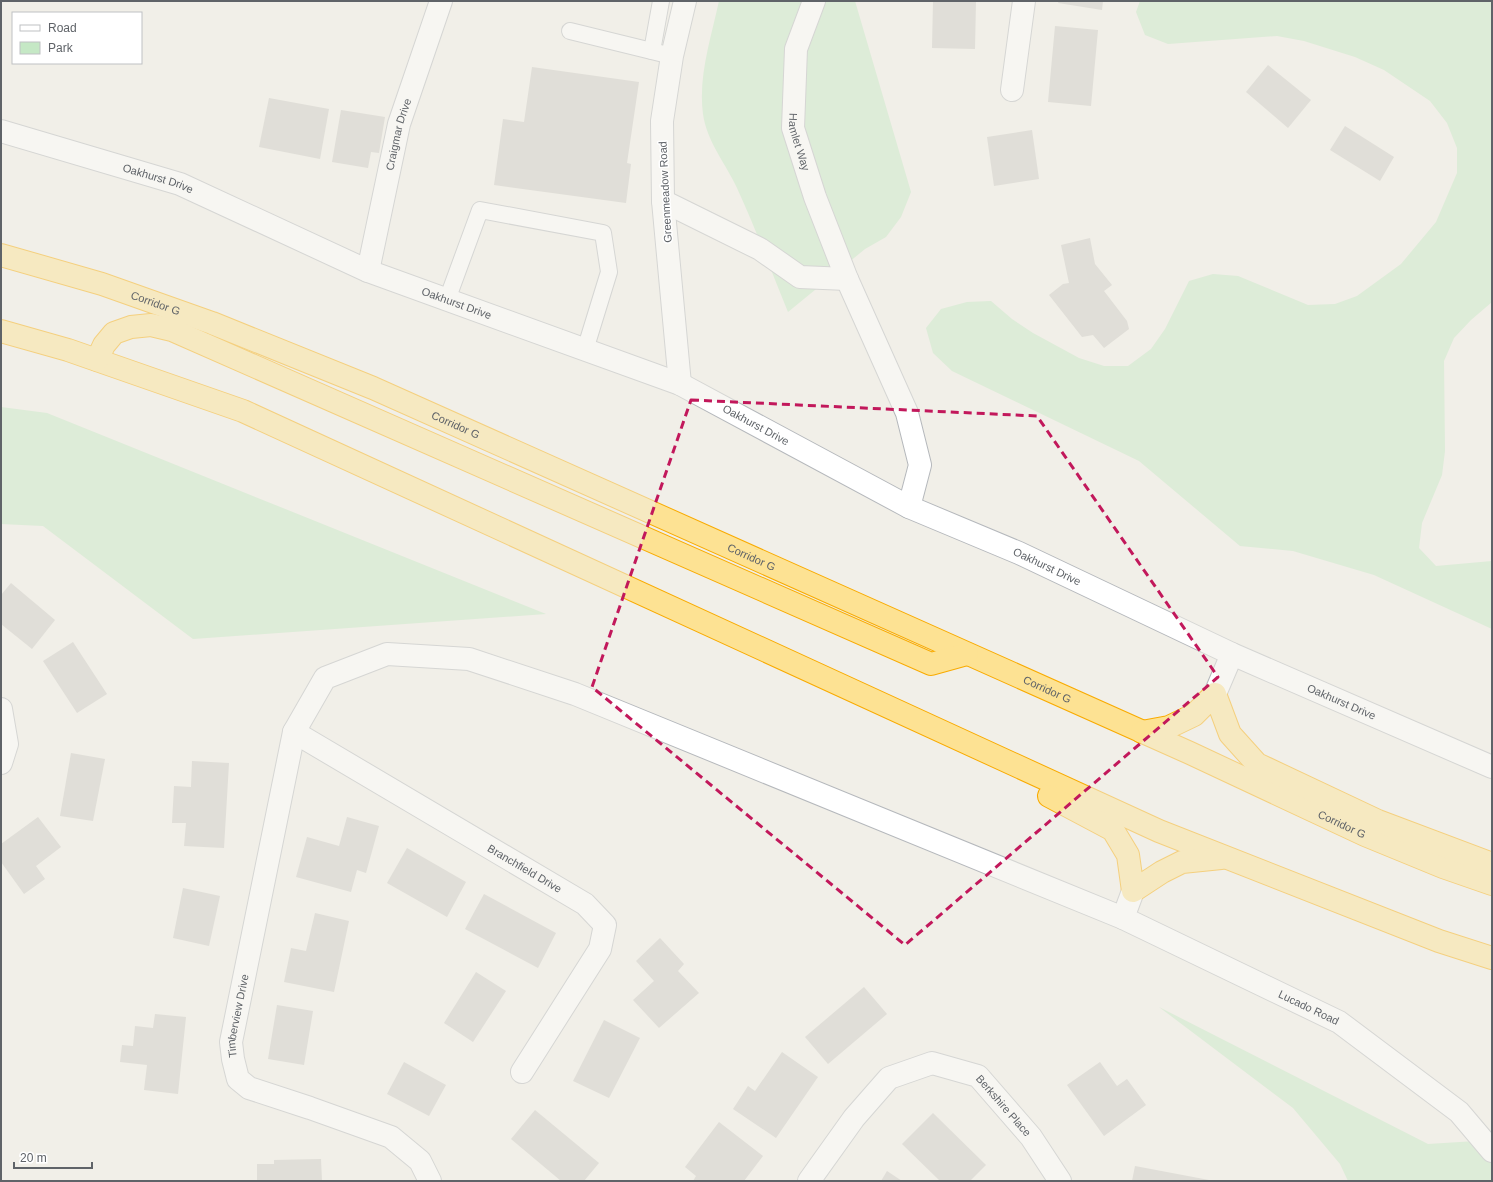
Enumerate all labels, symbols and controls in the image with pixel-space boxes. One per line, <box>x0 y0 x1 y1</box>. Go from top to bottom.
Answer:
legend <box>12 12 142 64</box>
text: Road <box>48 21 77 35</box>
text: Park <box>48 41 74 55</box>
street label: Craigmar Drive <box>383 97 413 171</box>
street label: Hamlet Way <box>787 113 812 173</box>
street label: Greenmeadow Road <box>656 141 674 243</box>
street label: Oakhurst Drive <box>121 161 195 195</box>
street label: Oakhurst Drive <box>420 285 493 321</box>
street label: Corridor G <box>129 289 182 317</box>
street label: Oakhurst Drive <box>721 402 791 448</box>
street label: Corridor G <box>430 409 482 441</box>
street label: Corridor G <box>726 541 777 573</box>
street label: Oakhurst Drive <box>1012 545 1083 588</box>
street label: Corridor G <box>1021 673 1073 705</box>
street label: Oakhurst Drive <box>1305 681 1378 722</box>
street label: Corridor G <box>1316 808 1368 841</box>
street label: Branchfield Drive <box>486 842 564 895</box>
street label: Timberview Drive <box>225 973 251 1058</box>
street label: Lucado Road <box>1277 988 1341 1027</box>
street label: Berkshire Place <box>974 1072 1033 1139</box>
scale bar <box>14 1144 92 1170</box>
text: 20 m <box>20 1151 47 1165</box>

